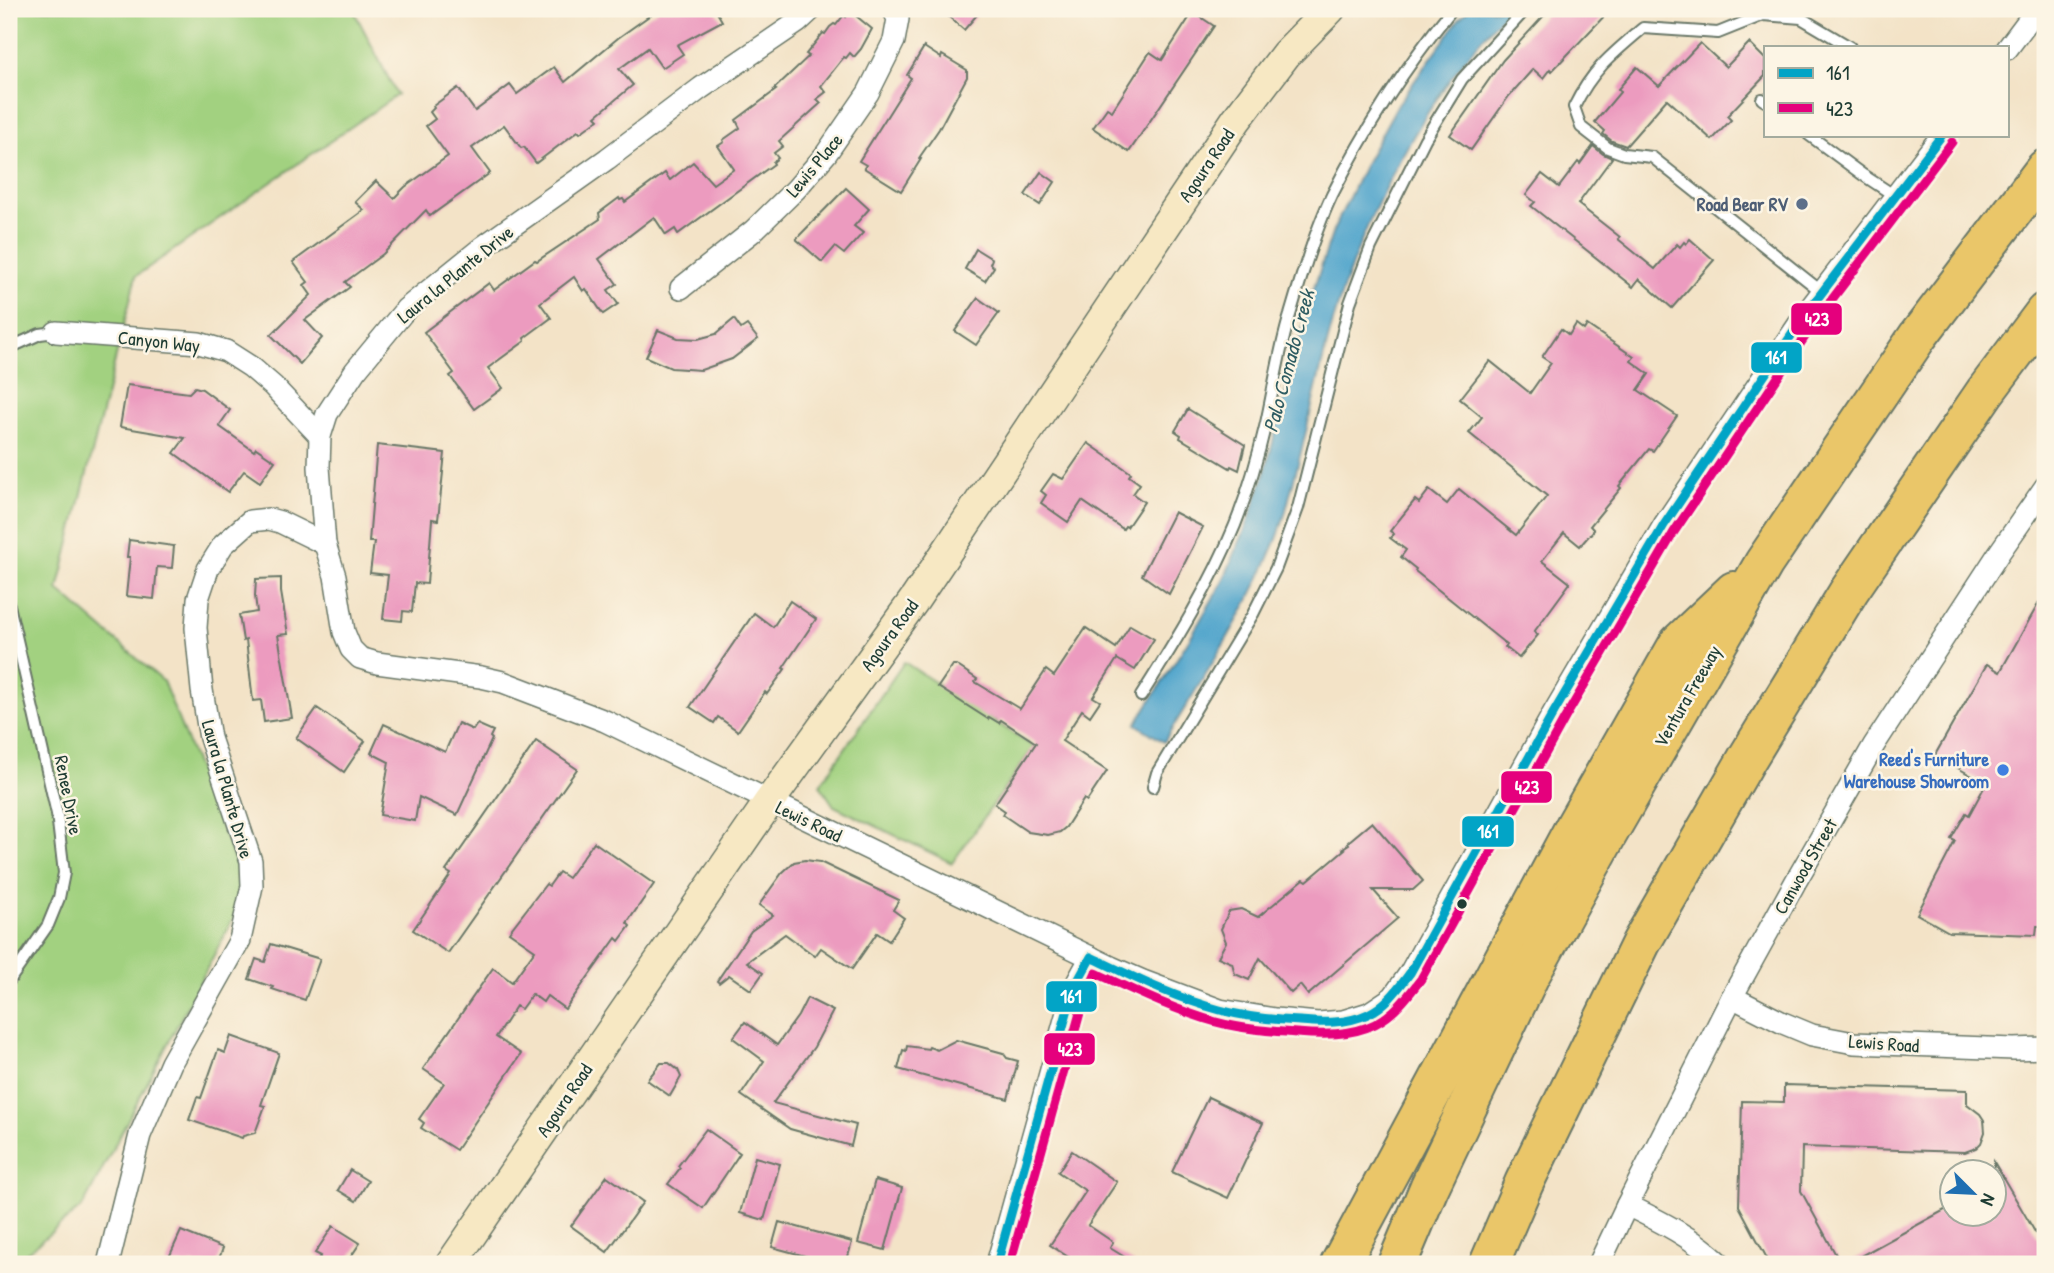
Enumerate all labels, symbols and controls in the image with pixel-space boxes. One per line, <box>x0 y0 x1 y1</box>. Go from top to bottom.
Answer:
legend <box>1764 46 2008 136</box>
text: 161 <box>1826 58 1850 87</box>
text: 423 <box>1826 94 1853 123</box>
street label: Agoura Road <box>1172 123 1240 207</box>
street label: Lewis Place <box>780 127 849 202</box>
place label: Road Bear RV <box>1697 191 1789 217</box>
marker: Road Bear RV <box>1794 196 1810 212</box>
street label: Laura la Plante Drive <box>391 219 519 329</box>
water label: Palo Comado Creek <box>1256 284 1322 435</box>
line badge: 423 <box>1790 302 1843 336</box>
text: 423 <box>1805 306 1830 332</box>
street label: Canyon Way <box>117 324 201 358</box>
line badge: 161 <box>1750 341 1803 374</box>
text: 161 <box>1765 344 1787 370</box>
street label: Agoura Road <box>854 593 924 676</box>
street label: Ventura Freeway <box>1647 640 1727 752</box>
street label: Laura la Plante Drive <box>196 717 260 862</box>
place label: Reed's Furniture Warehouse Showroom <box>1844 746 1989 794</box>
street label: Renee Drive <box>49 753 89 837</box>
marker: Reed's Furniture Warehouse Showroom <box>1995 762 2011 778</box>
line badge: 423 <box>1500 770 1553 804</box>
text: 423 <box>1515 774 1540 800</box>
street label: Lewis Road <box>772 794 847 848</box>
street label: Canwood Street <box>1767 813 1843 919</box>
line badge: 161 <box>1461 815 1515 848</box>
text: 161 <box>1477 818 1499 844</box>
unlabelled marker <box>1455 897 1469 911</box>
line badge: 161 <box>1045 980 1098 1013</box>
text: 161 <box>1060 983 1082 1009</box>
street label: Lewis Road <box>1848 1028 1921 1058</box>
line badge: 423 <box>1043 1032 1096 1066</box>
text: 423 <box>1058 1036 1083 1062</box>
street label: Agoura Road <box>530 1058 598 1142</box>
north arrow <box>1938 1158 2008 1228</box>
text: N <box>1975 1190 2002 1210</box>

